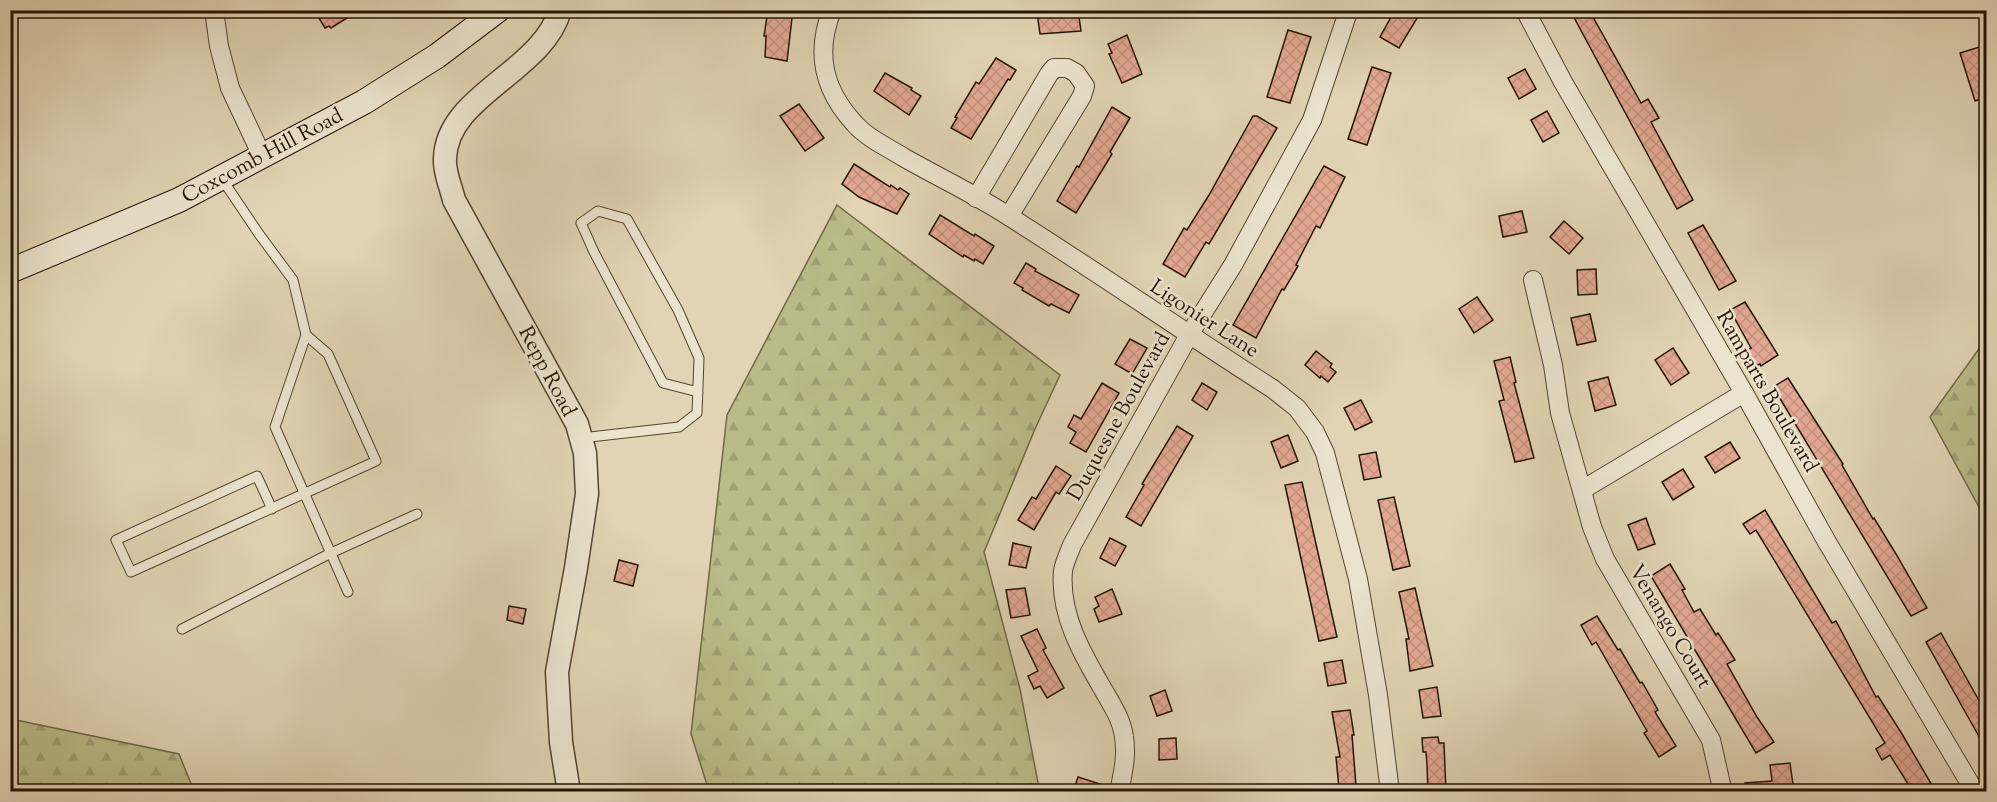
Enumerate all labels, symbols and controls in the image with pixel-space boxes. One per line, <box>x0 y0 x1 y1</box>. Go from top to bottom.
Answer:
street label: Coxcomb Hill Road <box>177 101 349 212</box>
street label: Ligonier Lane <box>1143 273 1264 366</box>
street label: Ramparts Boulevard <box>1708 305 1825 479</box>
street label: Repp Road <box>510 321 583 423</box>
street label: Duquesne Boulevard <box>1061 327 1179 507</box>
street label: Venango Court <box>1620 559 1718 695</box>

